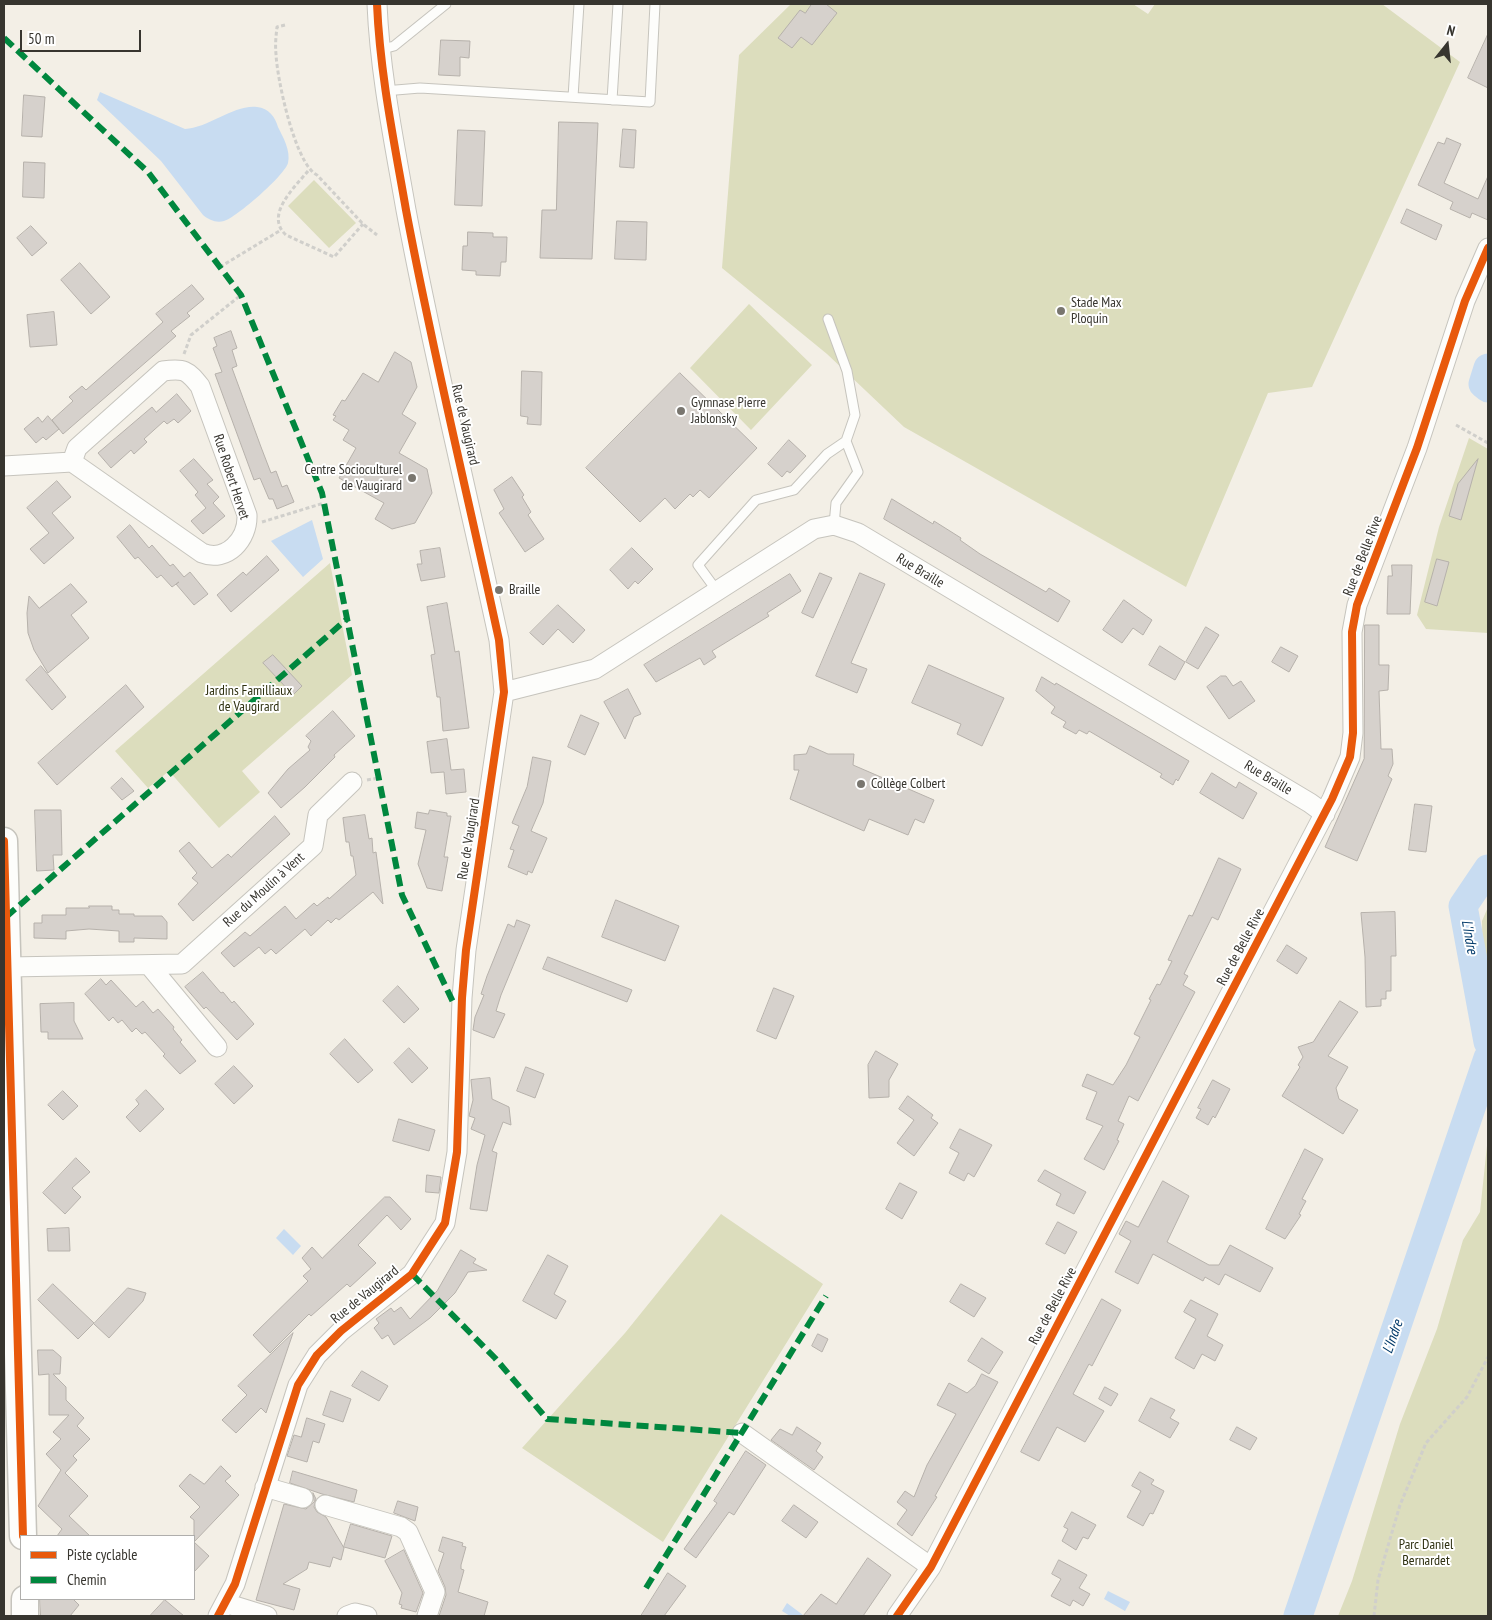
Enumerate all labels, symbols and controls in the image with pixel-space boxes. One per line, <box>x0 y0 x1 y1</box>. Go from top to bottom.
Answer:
scale bar <box>22 20 144 52</box>
north arrow <box>1422 20 1472 70</box>
text: N <box>1445 21 1457 40</box>
text: 50 m <box>28 29 54 48</box>
place label: Stade Max Ploquin <box>1071 295 1122 328</box>
marker: Stade Max Ploquin <box>1055 305 1067 317</box>
street label: Rue de Vaugirard <box>448 383 482 467</box>
place label: Gymnase Pierre Jablonsky <box>691 395 766 428</box>
marker: Gymnase Pierre Jablonsky <box>675 405 687 417</box>
street label: Rue Robert Hervet <box>209 432 253 522</box>
place label: Centre Socioculturel de Vaugirard <box>304 462 402 494</box>
marker: Centre Socioculturel de Vaugirard <box>406 472 418 484</box>
street label: Rue de Belle Rive <box>1340 513 1386 599</box>
street label: Rue Braille <box>893 550 947 592</box>
place label: Braille <box>509 582 540 598</box>
marker: Braille <box>493 584 505 596</box>
park label: Jardins Familliaux de Vaugirard <box>206 683 292 716</box>
street label: Rue Braille <box>1241 757 1295 799</box>
place label: Collège Colbert <box>871 776 945 792</box>
marker: Collège Colbert <box>855 778 867 790</box>
street label: Rue de Vaugirard <box>454 797 484 881</box>
street label: Rue du Moulin à Vent <box>220 849 308 931</box>
street label: Rue de Belle Rive <box>1214 906 1268 988</box>
water label: L'Indre <box>1457 919 1481 955</box>
street label: Rue de Vaugirard <box>328 1263 402 1327</box>
street label: Rue de Belle Rive <box>1026 1265 1080 1347</box>
water label: L'Indre <box>1379 1318 1407 1356</box>
legend <box>20 1535 195 1600</box>
park label: Parc Daniel Bernardet <box>1399 1537 1453 1570</box>
text: Piste cyclable <box>67 1545 137 1564</box>
text: Chemin <box>67 1570 106 1589</box>

